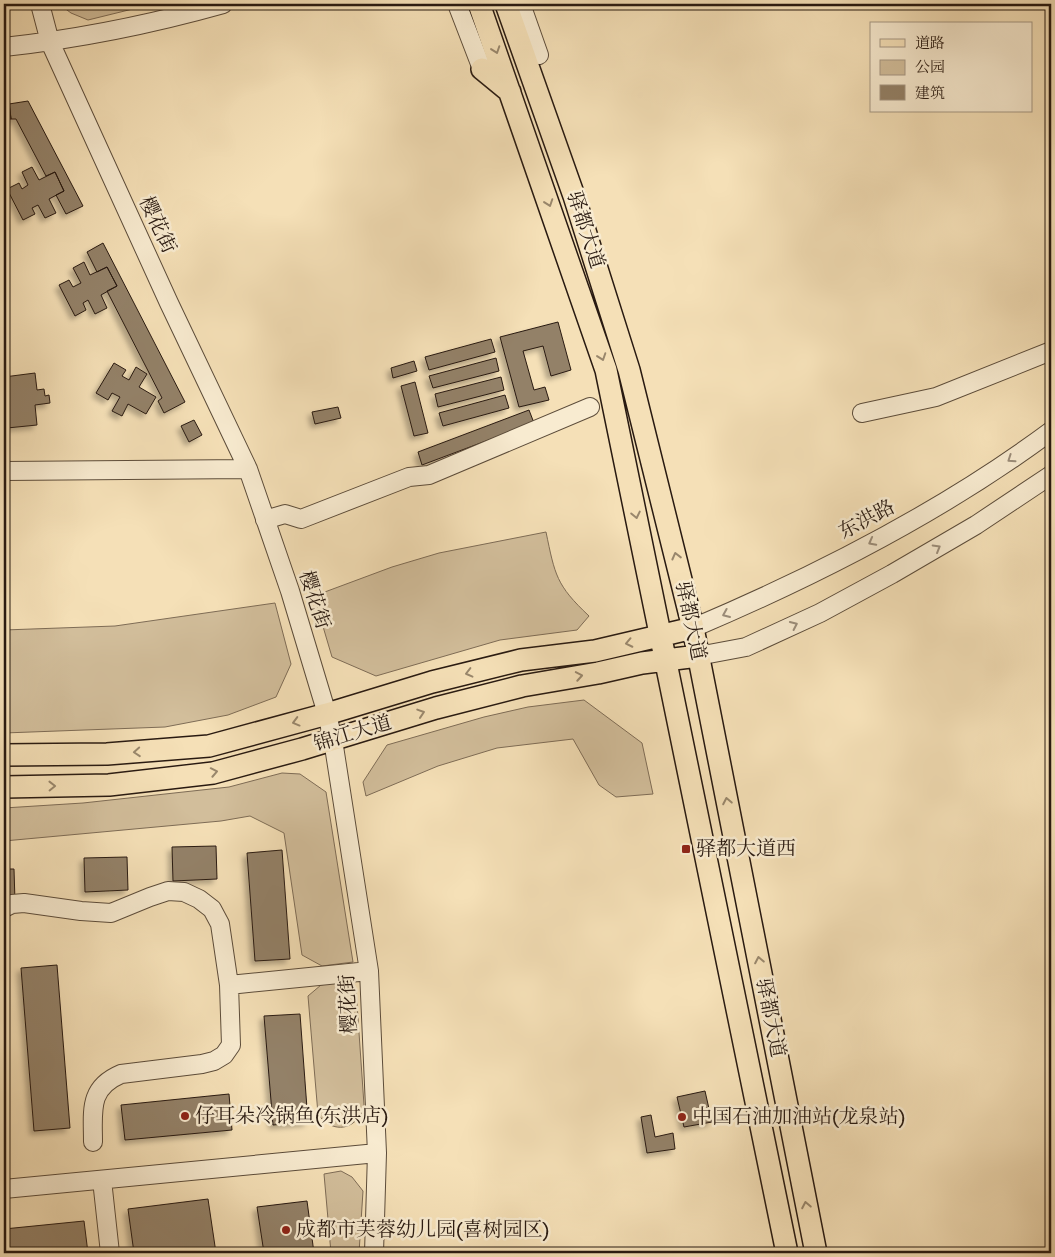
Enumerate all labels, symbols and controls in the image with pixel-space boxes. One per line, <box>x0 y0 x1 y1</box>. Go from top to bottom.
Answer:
legend <box>870 22 1032 112</box>
text: 道路 <box>915 34 945 53</box>
one-way arrow <box>490 45 500 53</box>
text: 公园 <box>915 58 945 77</box>
text: 建筑 <box>915 84 945 103</box>
street label: 驿都大道 <box>561 188 609 272</box>
street label: 樱花街 <box>133 193 181 257</box>
one-way arrow <box>543 199 553 207</box>
one-way arrow <box>596 352 606 361</box>
one-way arrow <box>1008 453 1017 462</box>
street label: 东洪路 <box>835 495 899 545</box>
one-way arrow <box>631 511 641 520</box>
one-way arrow <box>868 536 877 546</box>
one-way arrow <box>931 544 940 554</box>
one-way arrow <box>671 552 682 560</box>
street label: 樱花街 <box>293 568 335 632</box>
street label: 驿都大道 <box>669 579 711 663</box>
one-way arrow <box>722 607 731 618</box>
one-way arrow <box>789 620 798 631</box>
one-way arrow <box>624 638 633 648</box>
one-way arrow <box>465 667 474 678</box>
one-way arrow <box>574 672 583 682</box>
one-way arrow <box>416 708 424 718</box>
street label: 锦江大道 <box>311 710 395 758</box>
one-way arrow <box>293 717 301 727</box>
one-way arrow <box>133 746 141 757</box>
one-way arrow <box>210 768 219 778</box>
one-way arrow <box>49 781 57 791</box>
one-way arrow <box>723 796 733 805</box>
place label: 驿都大道西 <box>696 837 796 862</box>
marker: 驿都大道西 <box>680 843 692 855</box>
one-way arrow <box>754 956 764 964</box>
street label: 樱花街 <box>335 973 363 1035</box>
street label: 驿都大道 <box>750 976 790 1060</box>
place label: 仔耳朵冷锅鱼(东洪店) <box>195 1104 388 1129</box>
place label: 中国石油加油站(龙泉站) <box>692 1105 905 1130</box>
marker: 仔耳朵冷锅鱼(东洪店) <box>179 1110 191 1122</box>
marker: 中国石油加油站(龙泉站) <box>676 1111 688 1123</box>
one-way arrow <box>802 1201 812 1210</box>
place label: 成都市芙蓉幼儿园(喜树园区) <box>296 1218 549 1243</box>
marker: 成都市芙蓉幼儿园(喜树园区) <box>280 1224 292 1236</box>

